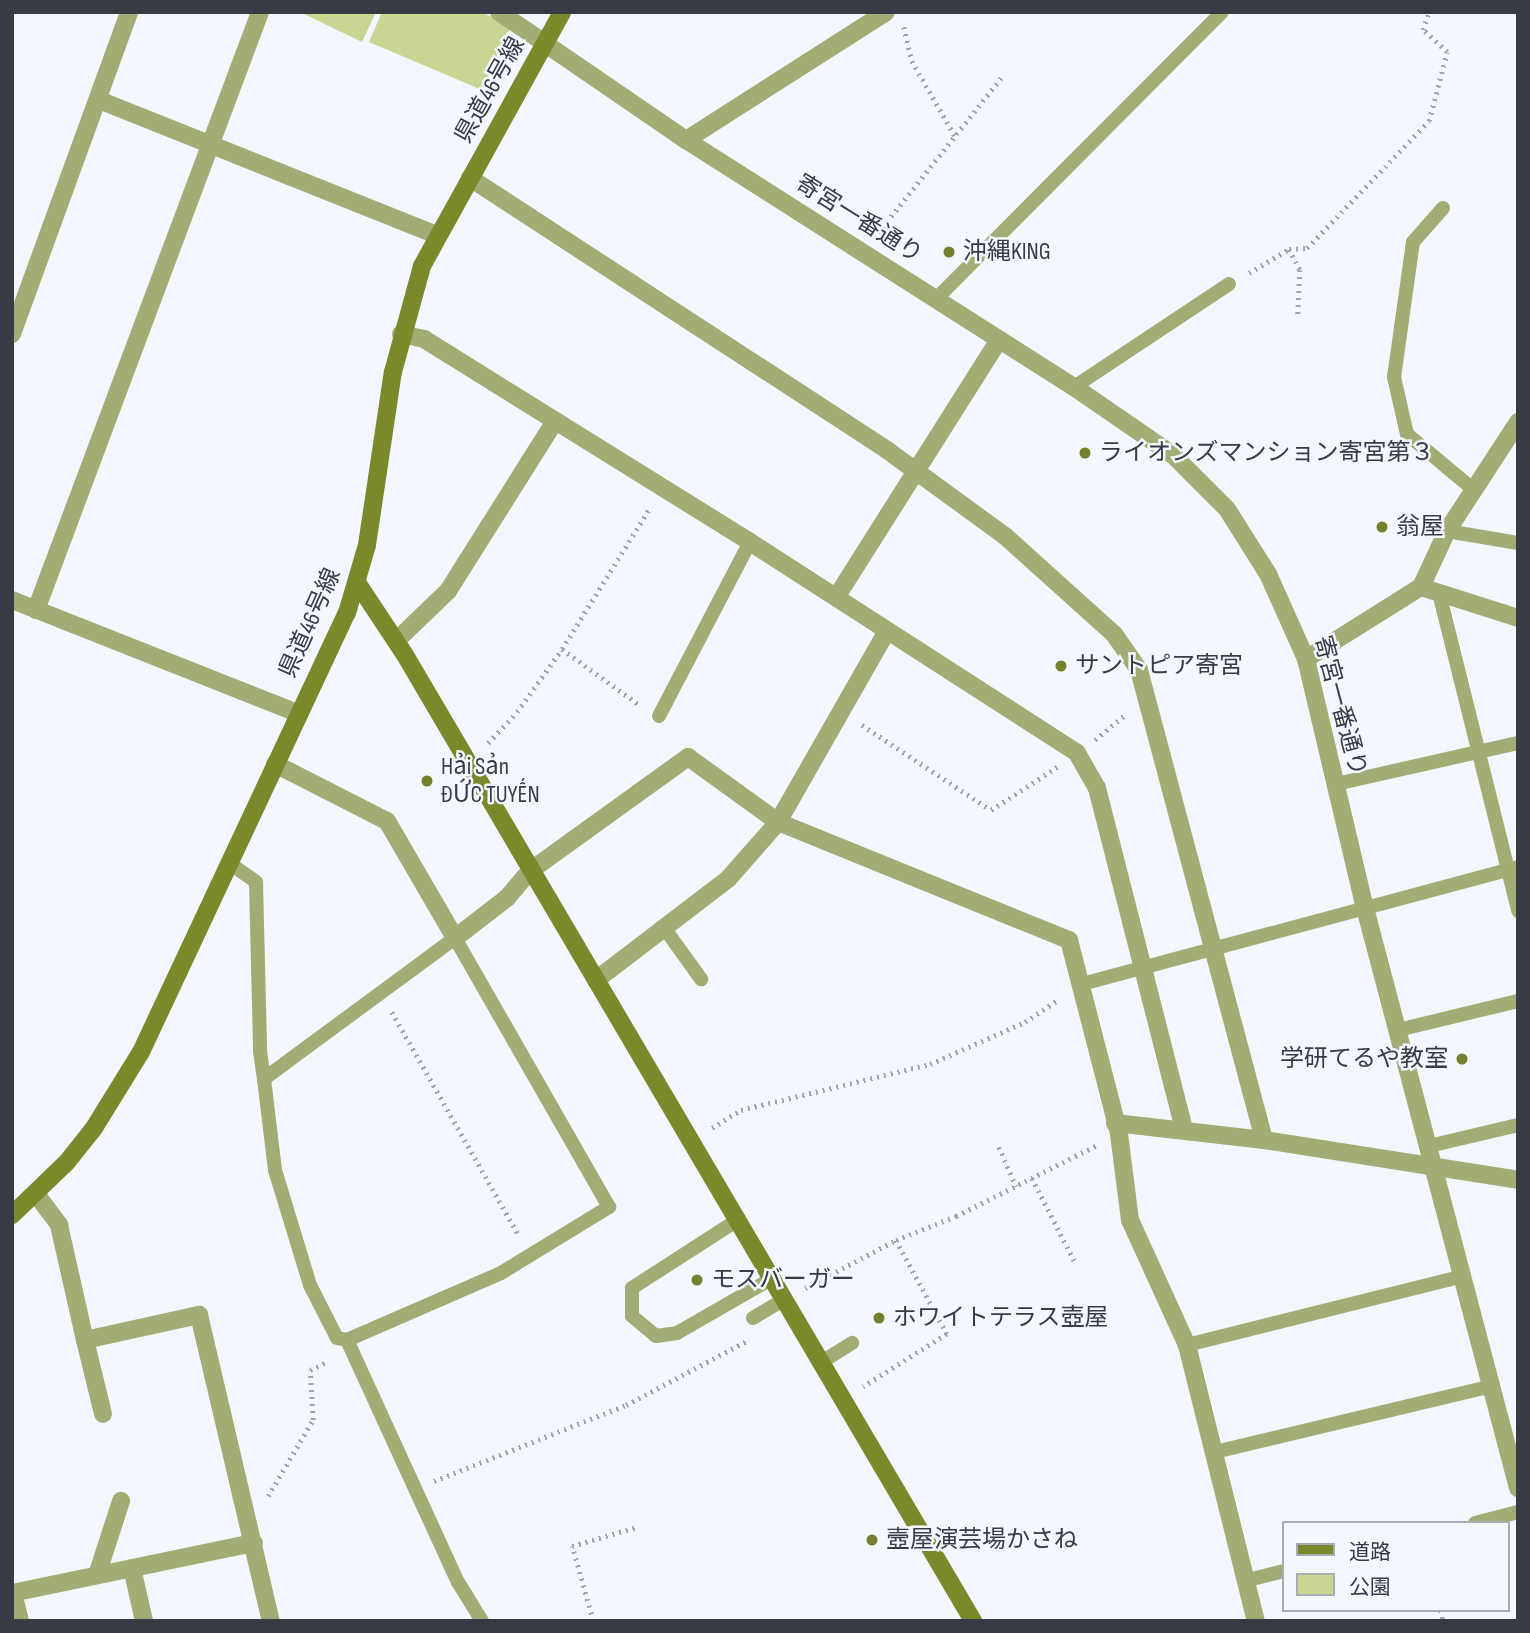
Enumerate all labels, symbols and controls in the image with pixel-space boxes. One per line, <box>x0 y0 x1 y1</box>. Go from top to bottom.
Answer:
street label: 県道46号線 <box>449 32 531 148</box>
street label: 寄宮一番通り <box>790 169 928 269</box>
place label: 沖縄KING <box>963 238 1051 266</box>
marker: 沖縄KING <box>941 244 957 260</box>
place label: ライオンズマンション寄宮第３ <box>1099 439 1435 467</box>
marker: ライオンズマンション寄宮第３ <box>1077 445 1093 461</box>
place label: 翁屋 <box>1396 513 1444 541</box>
marker: 翁屋 <box>1374 519 1390 535</box>
street label: 県道46号線 <box>273 564 347 682</box>
street label: 寄宮一番通り <box>1307 633 1373 779</box>
place label: サントピア寄宮 <box>1075 652 1243 680</box>
marker: サントピア寄宮 <box>1053 658 1069 674</box>
place label: Hải Sản ĐỨC TUYẾN <box>441 753 540 809</box>
marker: Hải Sản ĐỨC TUYẾN <box>419 773 435 789</box>
place label: 学研てるや教室 <box>1280 1045 1448 1073</box>
marker: 学研てるや教室 <box>1454 1051 1470 1067</box>
place label: モスバーガー <box>711 1266 855 1294</box>
marker: モスバーガー <box>689 1272 705 1288</box>
place label: ホワイトテラス壺屋 <box>893 1304 1109 1332</box>
marker: ホワイトテラス壺屋 <box>871 1310 887 1326</box>
legend <box>1282 1521 1509 1612</box>
place label: 壼屋演芸場かさね <box>886 1526 1078 1554</box>
marker: 壼屋演芸場かさね <box>864 1532 880 1548</box>
text: 道路 <box>1349 1540 1391 1565</box>
text: 公園 <box>1349 1575 1391 1600</box>

